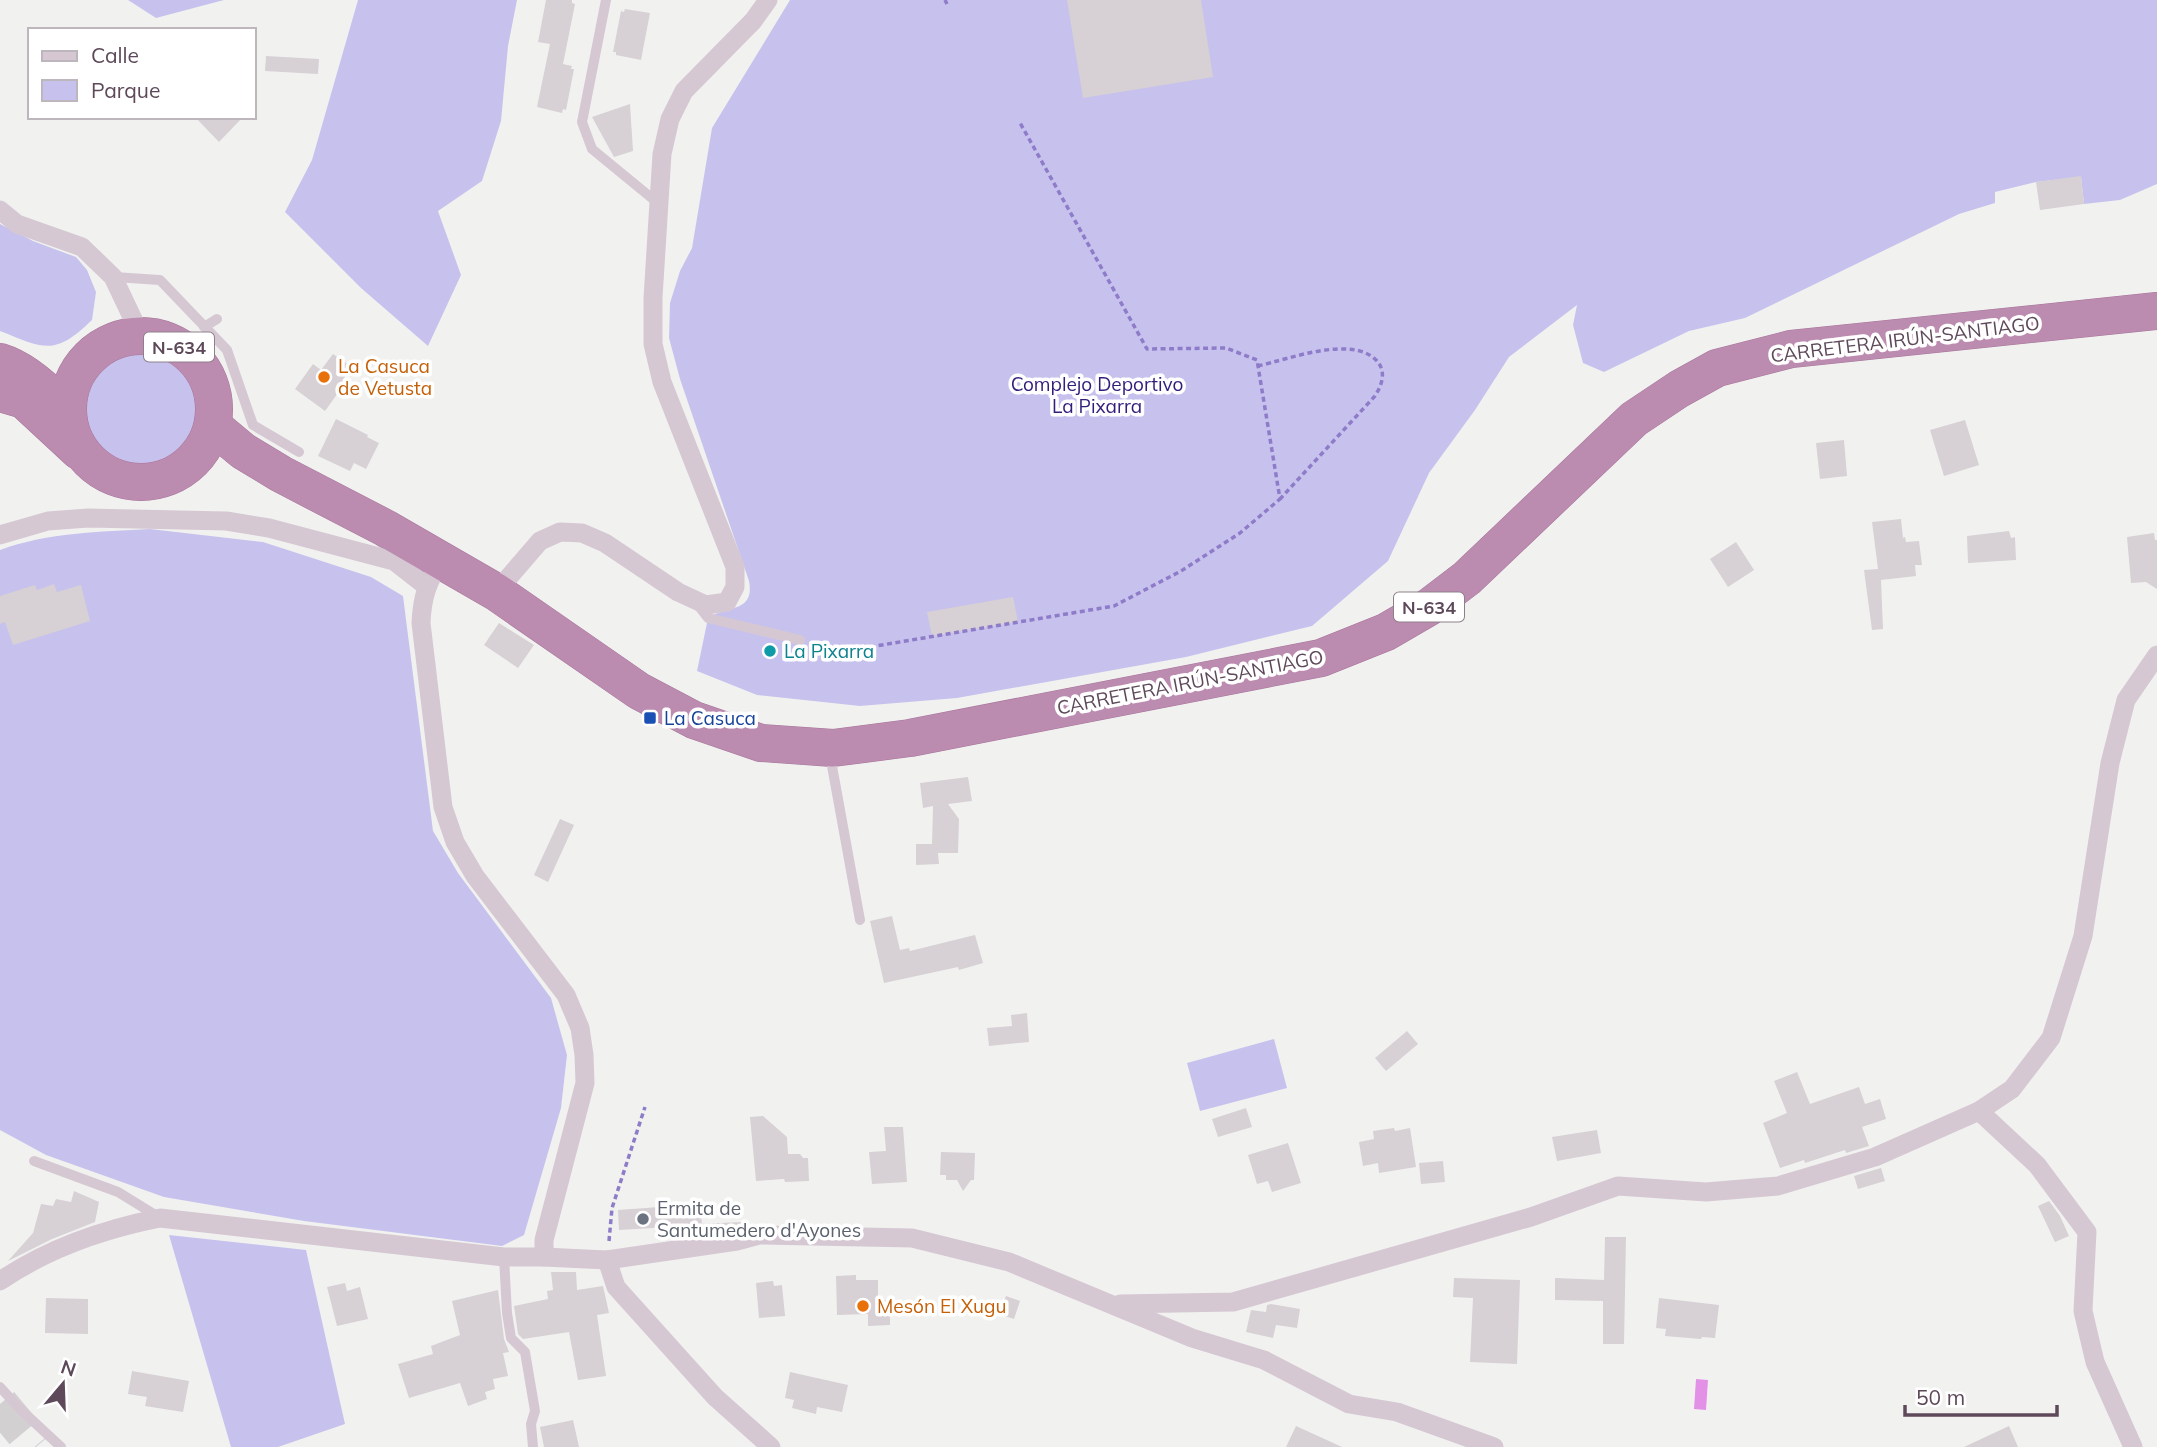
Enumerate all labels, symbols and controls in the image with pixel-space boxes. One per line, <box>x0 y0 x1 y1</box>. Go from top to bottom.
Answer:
legend <box>28 28 256 119</box>
text: Calle <box>91 42 139 68</box>
text: Parque <box>91 77 160 103</box>
street label: CARRETERA IRÚN-SANTIAGO <box>1769 311 2041 367</box>
road number: N-634 <box>144 332 214 362</box>
place label: La Casuca de Vetusta <box>338 354 432 400</box>
marker: La Casuca de Vetusta <box>316 369 332 385</box>
park label: Complejo Deportivo La Pixarra <box>1011 372 1183 418</box>
road number: N-634 <box>1394 592 1464 622</box>
place label: La Pixarra <box>784 639 874 663</box>
marker: La Pixarra <box>762 643 778 659</box>
street label: CARRETERA IRÚN-SANTIAGO <box>1055 644 1325 720</box>
place label: La Casuca <box>664 706 756 730</box>
marker: La Casuca <box>642 710 658 726</box>
place label: Ermita de Santumedero d'Ayones <box>657 1196 861 1242</box>
marker: Ermita de Santumedero d'Ayones <box>635 1211 651 1227</box>
place label: Mesón El Xugu <box>877 1294 1006 1318</box>
marker: Mesón El Xugu <box>855 1298 871 1314</box>
north arrow <box>28 1349 98 1419</box>
text: N <box>58 1354 79 1382</box>
scale bar <box>1905 1374 2057 1418</box>
text: 50 m <box>1916 1384 1965 1410</box>

